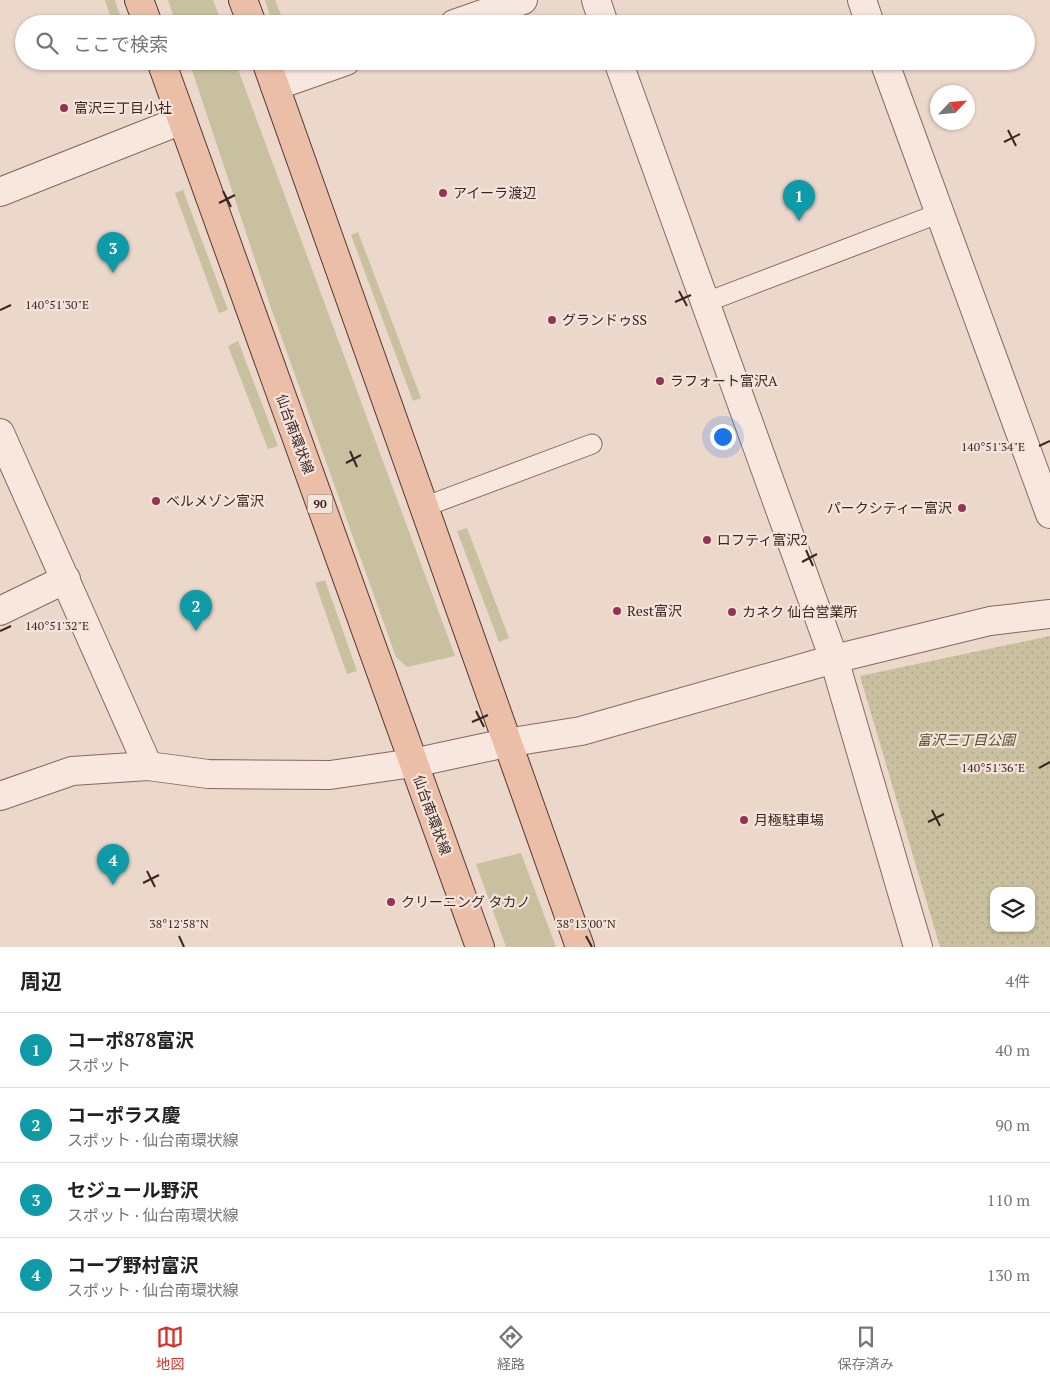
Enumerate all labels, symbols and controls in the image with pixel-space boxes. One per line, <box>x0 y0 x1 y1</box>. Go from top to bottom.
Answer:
search box <box>15 15 1035 70</box>
icon: search <box>33 29 61 57</box>
text: ここで検索 <box>73 31 168 56</box>
north arrow <box>930 85 975 130</box>
place label: 富沢三丁目小社 <box>74 98 172 117</box>
marker: 富沢三丁目小社 <box>58 102 70 114</box>
pin: 1 <box>783 180 815 221</box>
place label: アイーラ渡辺 <box>453 183 536 202</box>
marker: アイーラ渡辺 <box>437 187 449 199</box>
pin: 3 <box>97 232 129 273</box>
text: 140°51'30"E <box>25 297 89 312</box>
place label: グランドゥSS <box>562 310 647 329</box>
marker: グランドゥSS <box>546 314 558 326</box>
place label: ラフォート富沢A <box>670 371 778 390</box>
marker: ラフォート富沢A <box>654 375 666 387</box>
street label: 仙台南環状線 <box>272 391 319 477</box>
your location <box>710 424 736 450</box>
text: 140°51'34"E <box>961 439 1025 454</box>
place label: ベルメゾン富沢 <box>166 491 264 510</box>
road number: 90 <box>308 494 332 514</box>
marker: ベルメゾン富沢 <box>150 495 162 507</box>
place label: パークシティー富沢 <box>827 498 952 517</box>
marker: パークシティー富沢 <box>956 502 968 514</box>
place label: ロフティ富沢2 <box>717 530 808 549</box>
marker: ロフティ富沢2 <box>701 534 713 546</box>
pin: 2 <box>180 590 212 631</box>
place label: Rest富沢 <box>627 601 682 620</box>
place label: カネク 仙台営業所 <box>742 602 857 621</box>
marker: Rest富沢 <box>611 605 623 617</box>
marker: カネク 仙台営業所 <box>726 606 738 618</box>
text: 140°51'32"E <box>25 618 89 633</box>
park label: 富沢三丁目公園 <box>917 730 1017 749</box>
text: 140°51'36"E <box>961 760 1025 775</box>
street label: 仙台南環状線 <box>409 772 456 858</box>
place label: 月極駐車場 <box>754 810 824 829</box>
marker: 月極駐車場 <box>738 814 750 826</box>
pin: 4 <box>97 844 129 885</box>
map controls <box>990 887 1035 932</box>
button: layers <box>990 887 1035 932</box>
place label: クリーニング タカノ <box>401 892 530 911</box>
marker: クリーニング タカノ <box>385 896 397 908</box>
text: 38°12'58"N <box>149 916 209 931</box>
text: 38°13'00"N <box>556 916 616 931</box>
text: 周辺 <box>20 967 62 995</box>
text: 4件 <box>1005 970 1030 992</box>
text: コーポ878富沢 <box>67 1027 194 1052</box>
text: 1 <box>31 1039 41 1061</box>
text: 40 m <box>995 1039 1030 1061</box>
text: スポット <box>67 1054 131 1076</box>
text: コーポラス慶 <box>67 1102 181 1127</box>
text: 2 <box>31 1114 41 1136</box>
text: 90 m <box>995 1114 1030 1136</box>
text: スポット · 仙台南環状線 <box>67 1129 239 1151</box>
text: セジュール野沢 <box>67 1177 199 1202</box>
text: 3 <box>31 1189 41 1211</box>
text: 110 m <box>987 1189 1030 1211</box>
text: スポット · 仙台南環状線 <box>67 1204 239 1226</box>
text: コープ野村富沢 <box>67 1252 199 1277</box>
text: 4 <box>31 1264 41 1286</box>
text: 130 m <box>987 1264 1030 1286</box>
text: スポット · 仙台南環状線 <box>67 1279 239 1301</box>
tab: 地図 <box>156 1323 184 1373</box>
tab: 経路 <box>497 1323 525 1373</box>
tab: 保存済み <box>838 1323 894 1373</box>

